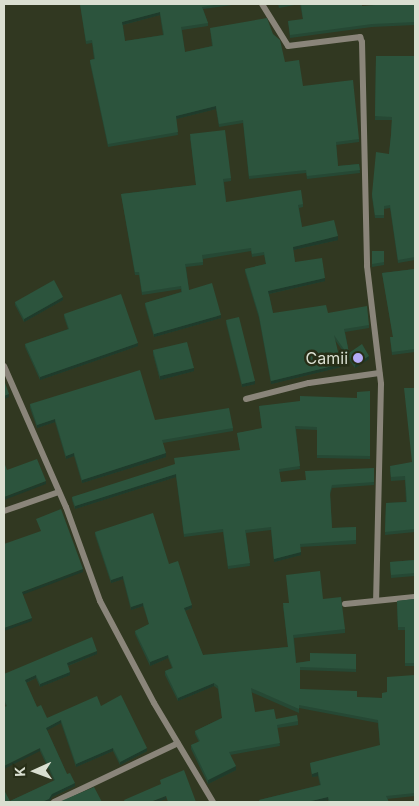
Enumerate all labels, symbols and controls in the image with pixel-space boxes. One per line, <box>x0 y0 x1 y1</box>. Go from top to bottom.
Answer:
place label: Camii <box>306 348 348 368</box>
marker: Camii <box>352 352 364 364</box>
north arrow <box>10 746 60 796</box>
text: K <box>11 766 28 777</box>

